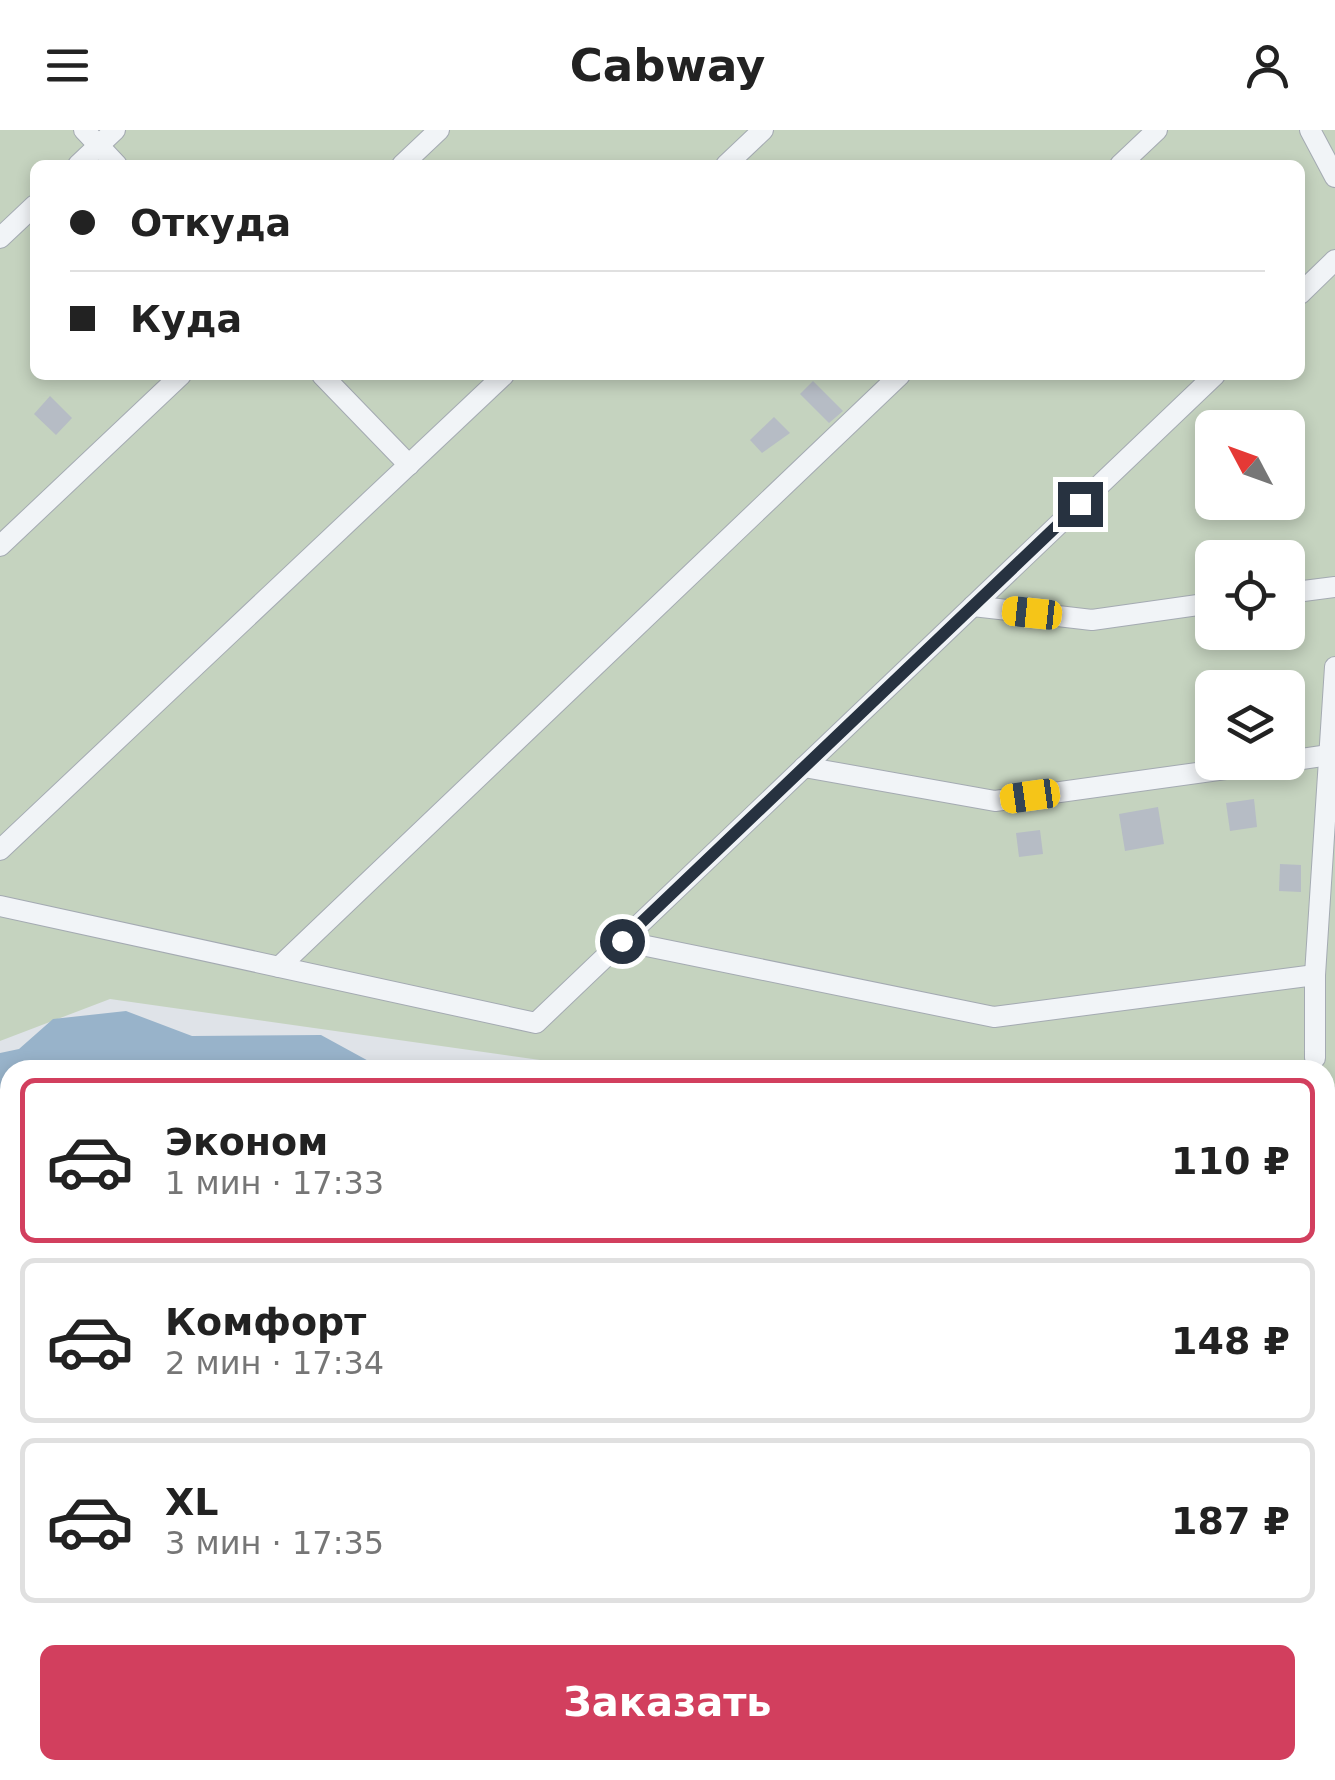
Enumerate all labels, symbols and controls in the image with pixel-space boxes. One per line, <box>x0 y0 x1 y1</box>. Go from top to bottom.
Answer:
icon: menu <box>40 38 95 93</box>
icon: person <box>1240 38 1295 93</box>
text: Cabway <box>570 39 765 92</box>
text: Откуда <box>130 201 291 245</box>
text: Куда <box>130 297 242 341</box>
north arrow <box>1195 410 1305 520</box>
map controls <box>1195 410 1305 780</box>
route end <box>1058 482 1103 527</box>
button: locate <box>1195 540 1305 650</box>
car <box>1001 595 1063 631</box>
button: layers <box>1195 670 1305 780</box>
car <box>998 777 1062 815</box>
route start <box>600 919 645 964</box>
icon: car <box>45 1116 135 1206</box>
text: Эконом <box>165 1120 328 1164</box>
text: 110 ₽ <box>1171 1139 1290 1183</box>
text: 1 мин · 17:33 <box>165 1164 384 1202</box>
icon: car <box>45 1296 135 1386</box>
text: Комфорт <box>165 1300 366 1344</box>
text: 148 ₽ <box>1171 1319 1290 1363</box>
text: 2 мин · 17:34 <box>165 1344 384 1382</box>
icon: car <box>45 1476 135 1566</box>
text: XL <box>165 1480 219 1524</box>
text: 187 ₽ <box>1171 1499 1290 1543</box>
text: 3 мин · 17:35 <box>165 1524 384 1562</box>
button: Заказать <box>40 1645 1295 1760</box>

